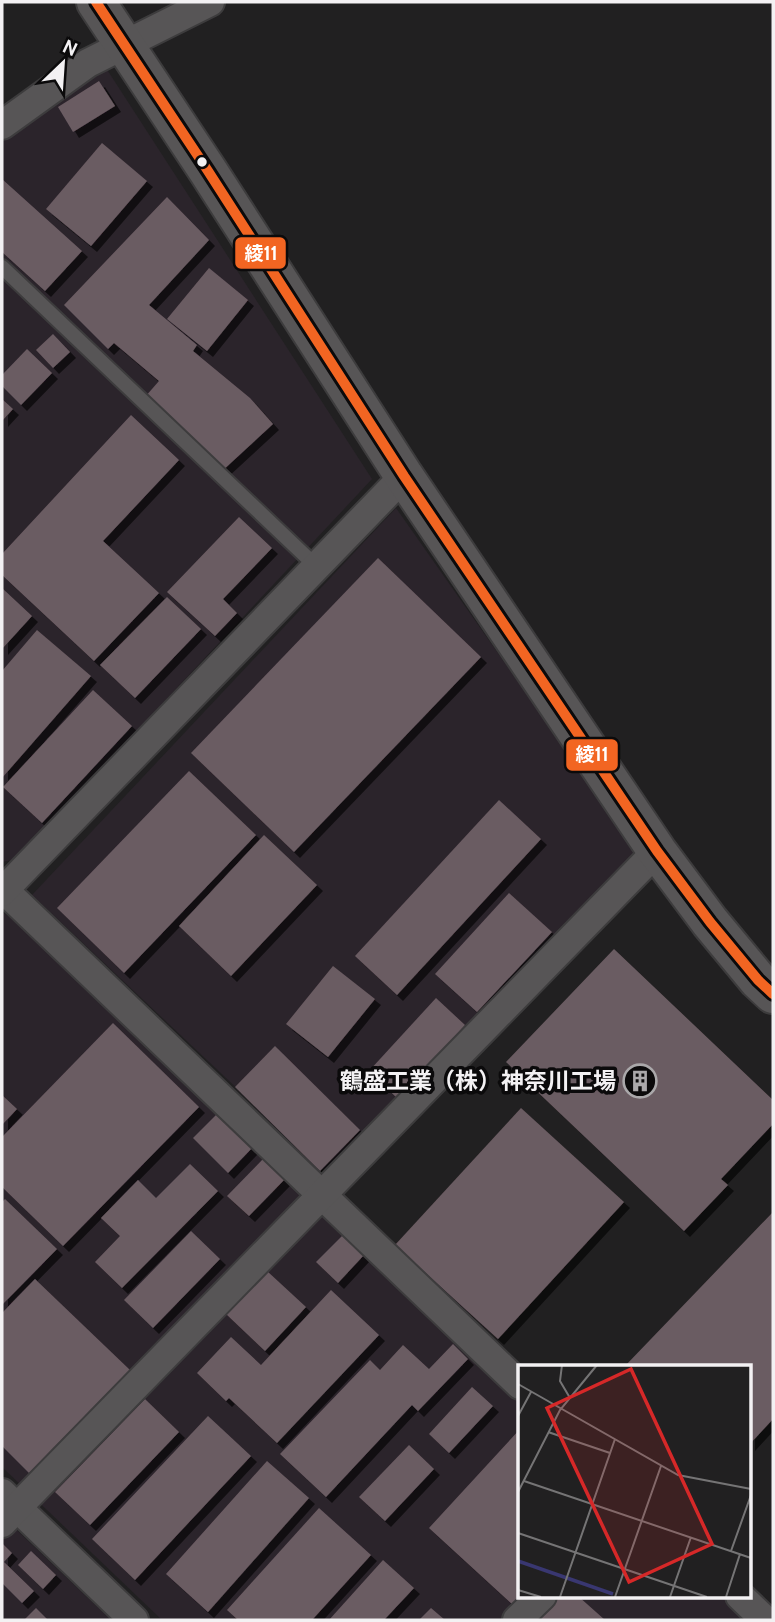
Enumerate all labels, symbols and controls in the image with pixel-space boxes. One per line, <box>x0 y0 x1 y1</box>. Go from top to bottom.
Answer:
north arrow <box>28 28 98 98</box>
text: N <box>59 35 81 61</box>
unlabelled marker <box>195 155 209 169</box>
line badge: 綾11 <box>234 236 287 270</box>
text: 綾11 <box>244 242 278 265</box>
line badge: 綾11 <box>565 738 619 772</box>
text: 綾11 <box>575 743 609 766</box>
building icon: 鶴盛工業（株）神奈川工場 <box>621 1062 659 1100</box>
place label: 鶴盛工業（株）神奈川工場 <box>340 1067 616 1095</box>
inset map <box>518 1365 750 1598</box>

